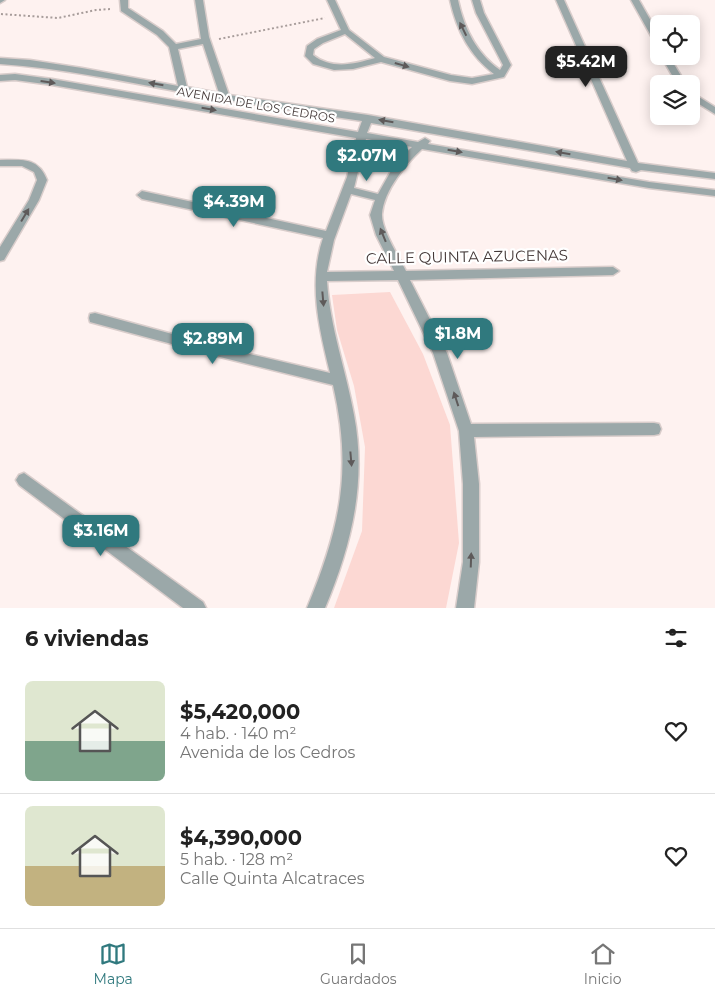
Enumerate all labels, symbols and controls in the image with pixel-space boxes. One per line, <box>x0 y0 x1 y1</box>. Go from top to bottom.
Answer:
map controls <box>650 15 700 125</box>
button: locate <box>650 15 700 65</box>
one-way arrow <box>459 22 467 36</box>
pin: $5.42M <box>545 46 627 88</box>
text: $5.42M <box>556 52 616 71</box>
one-way arrow <box>395 61 410 69</box>
button: layers <box>650 75 700 125</box>
one-way arrow <box>41 78 57 86</box>
one-way arrow <box>148 79 164 87</box>
street label: AVENIDA DE LOS CEDROS <box>176 83 336 126</box>
one-way arrow <box>201 106 217 114</box>
one-way arrow <box>377 117 393 125</box>
pin: $2.07M <box>326 140 408 182</box>
text: $2.07M <box>337 146 397 165</box>
one-way arrow <box>447 148 463 156</box>
one-way arrow <box>555 148 571 156</box>
one-way arrow <box>608 175 624 183</box>
pin: $4.39M <box>193 186 275 228</box>
text: $4.39M <box>203 192 265 211</box>
one-way arrow <box>20 209 29 222</box>
one-way arrow <box>379 227 387 242</box>
street label: CALLE QUINTA AZUCENAS <box>366 245 568 268</box>
one-way arrow <box>319 292 327 308</box>
pin: $1.8M <box>423 318 493 360</box>
pin: $2.89M <box>172 322 254 365</box>
text: $1.8M <box>435 324 481 343</box>
text: $2.89M <box>183 329 243 348</box>
one-way arrow <box>452 391 460 406</box>
one-way arrow <box>347 452 355 468</box>
pin: $3.16M <box>60 514 142 557</box>
text: $3.16M <box>73 521 129 540</box>
one-way arrow <box>467 551 475 567</box>
icon: filters <box>662 624 690 652</box>
text: 6 viviendas <box>25 626 149 651</box>
text: $5,420,000 <box>180 699 300 724</box>
icon: home <box>65 701 125 761</box>
icon: heart <box>662 717 690 745</box>
text: 4 hab. · 140 m² <box>180 724 296 743</box>
text: Avenida de los Cedros <box>180 743 355 762</box>
text: $4,390,000 <box>180 825 302 850</box>
icon: home <box>65 826 125 886</box>
icon: heart <box>662 842 690 870</box>
text: 5 hab. · 128 m² <box>180 850 293 869</box>
text: Calle Quinta Alcatraces <box>180 869 365 888</box>
tab: Mapa <box>94 940 133 988</box>
tab: Guardados <box>320 940 397 988</box>
tab: Inicio <box>584 940 621 988</box>

